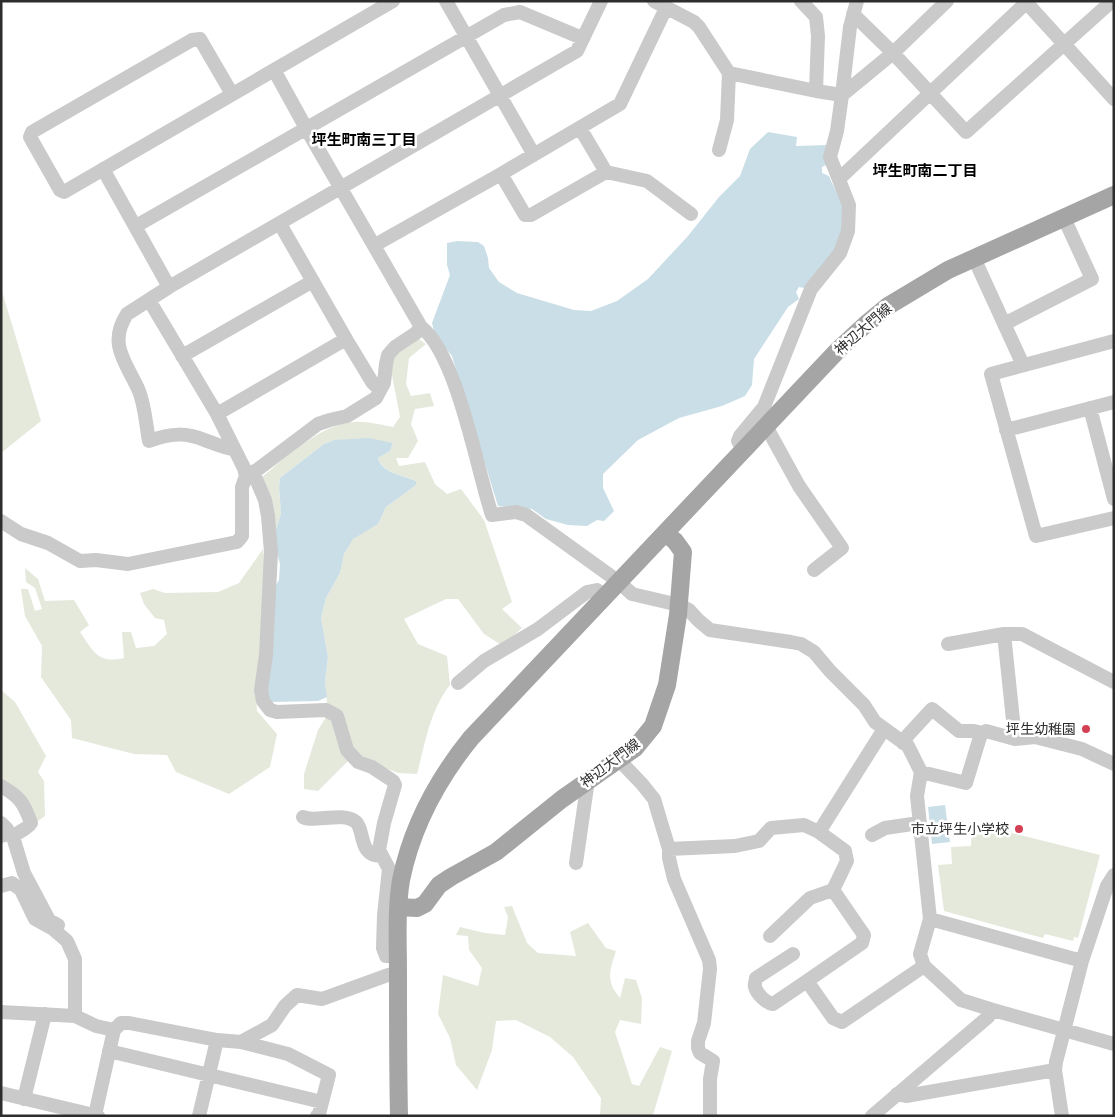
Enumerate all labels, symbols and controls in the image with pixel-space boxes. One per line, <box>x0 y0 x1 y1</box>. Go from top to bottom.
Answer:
district label: 坪生町南三丁目 <box>311 130 417 151</box>
district label: 坪生町南二丁目 <box>872 161 978 182</box>
street label: 神辺大門線 <box>831 299 897 360</box>
place label: 坪生幼稚園 <box>1006 720 1076 740</box>
marker: 坪生幼稚園 <box>1080 723 1092 735</box>
street label: 神辺大門線 <box>577 735 645 793</box>
place label: 市立坪生小学校 <box>911 820 1009 840</box>
marker: 市立坪生小学校 <box>1013 823 1025 835</box>

